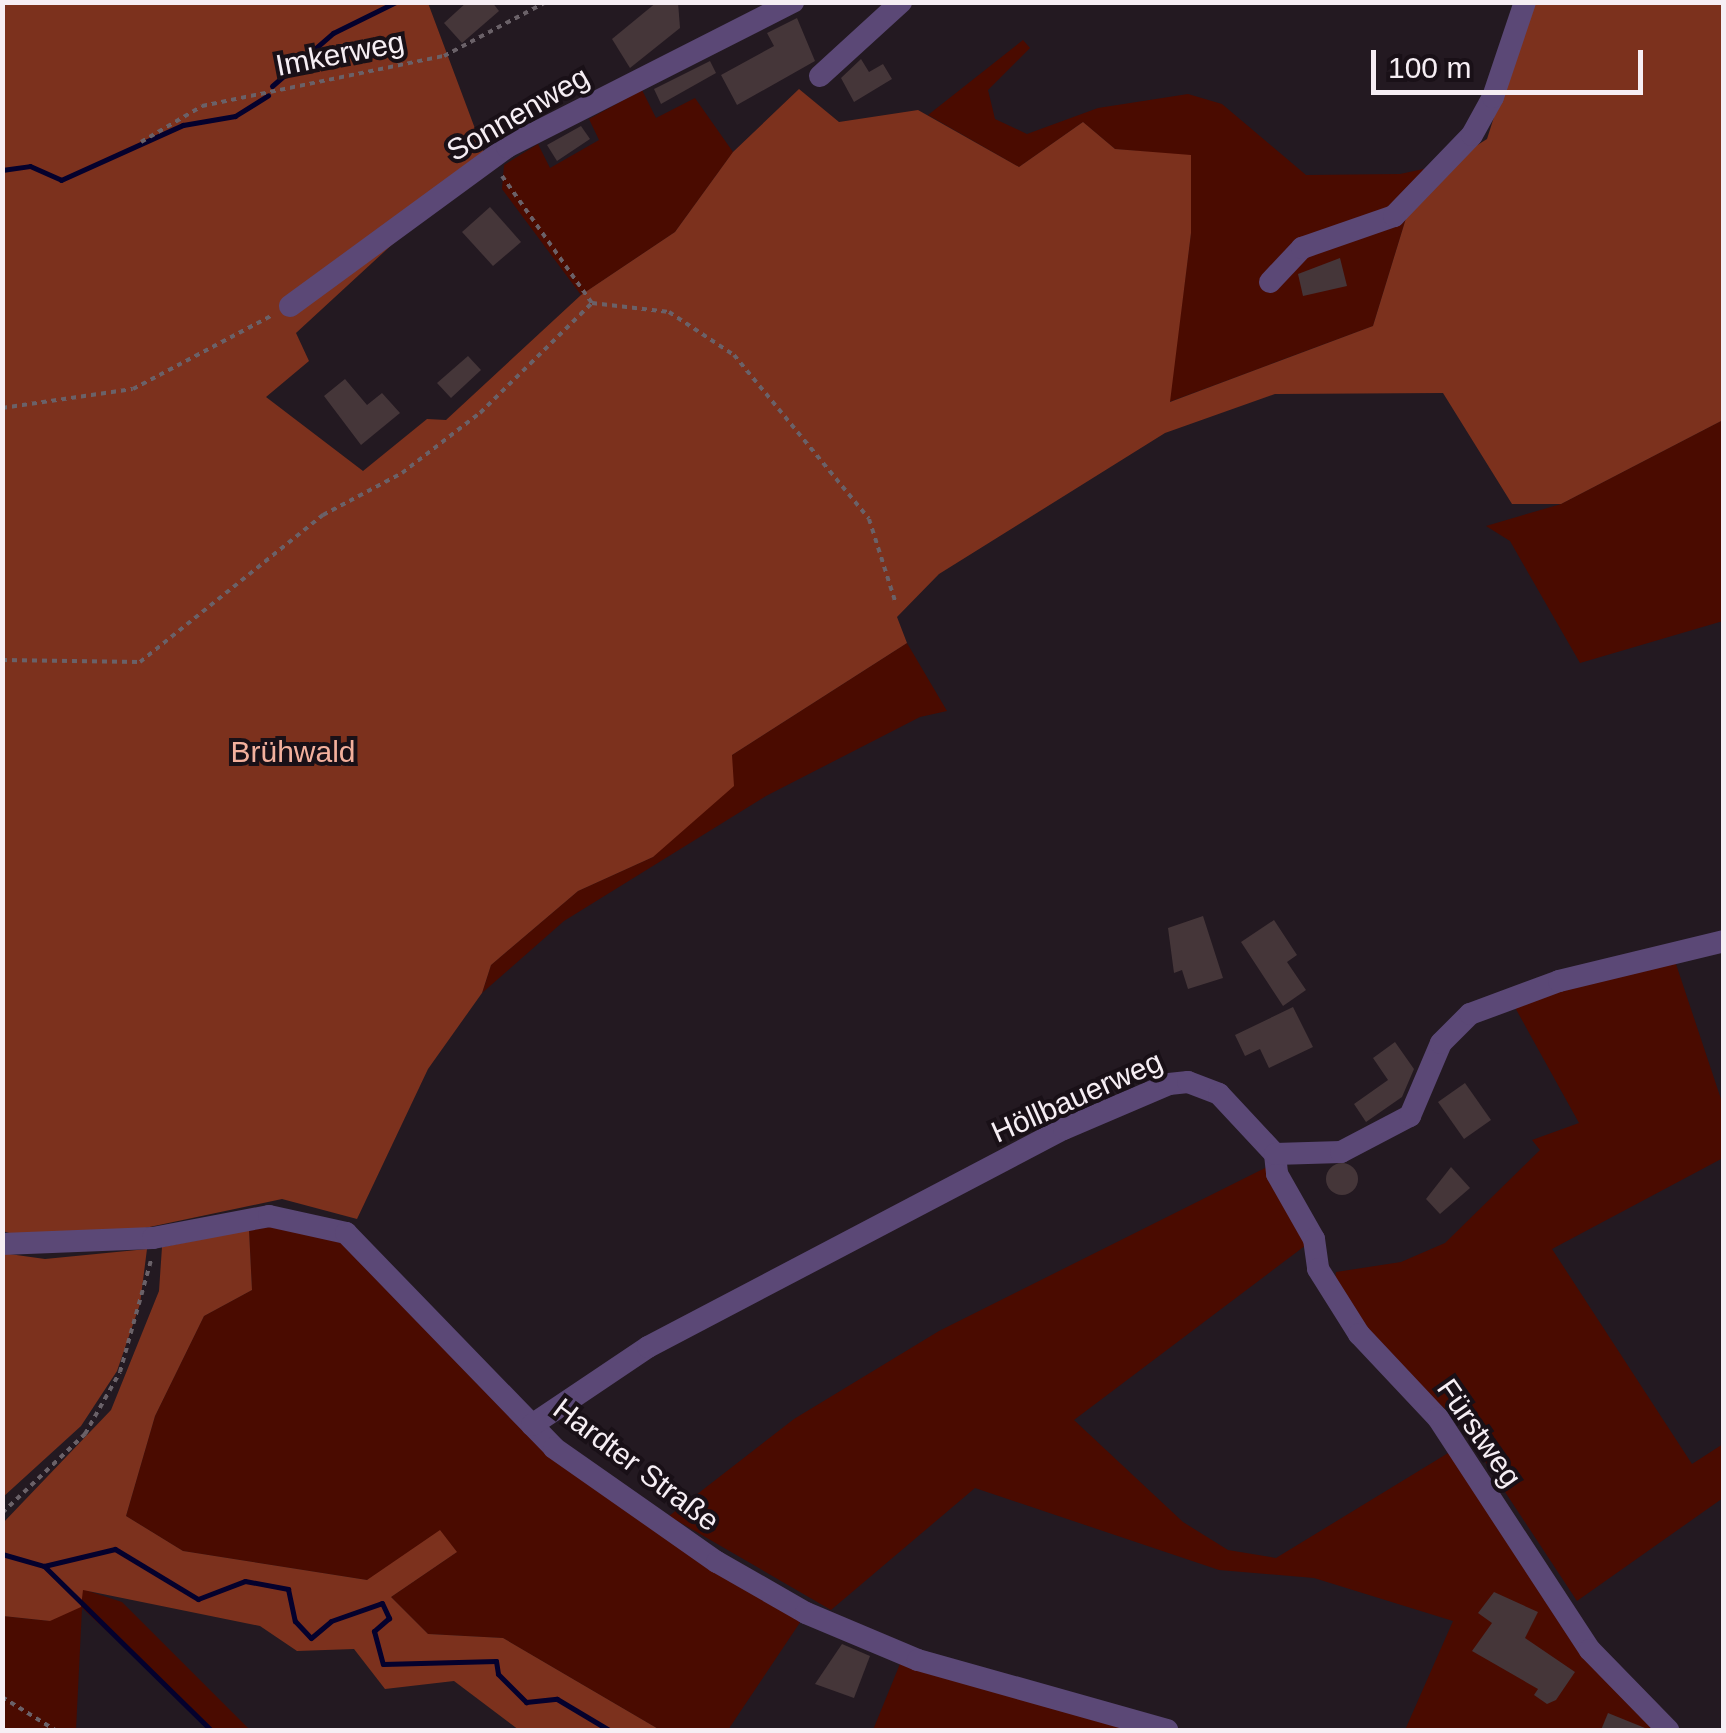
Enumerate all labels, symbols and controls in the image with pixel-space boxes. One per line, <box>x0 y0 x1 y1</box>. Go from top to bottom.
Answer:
street label: Imkerweg <box>273 24 407 84</box>
scale bar <box>1376 30 1648 92</box>
text: 100 m <box>1388 51 1471 84</box>
street label: Sonnenweg <box>440 59 596 169</box>
park label: Brühwald <box>230 734 356 770</box>
street label: Höllbauerweg <box>986 1043 1168 1151</box>
street label: Fürstweg <box>1429 1372 1529 1494</box>
street label: Hardter Straße <box>546 1391 726 1539</box>

